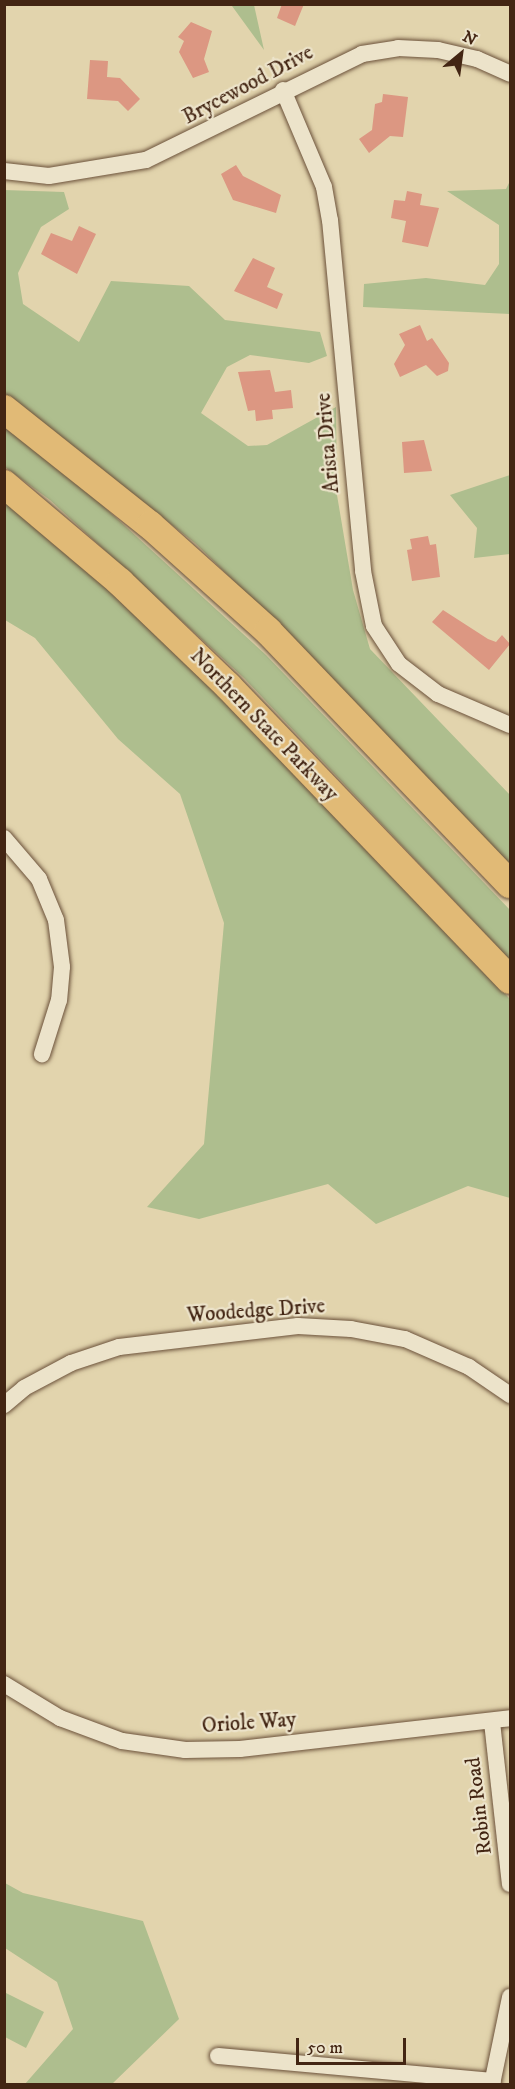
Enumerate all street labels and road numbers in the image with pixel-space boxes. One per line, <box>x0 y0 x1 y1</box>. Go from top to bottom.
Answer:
street label: Brycewood Drive <box>178 40 318 130</box>
street label: Arista Drive <box>311 392 345 494</box>
street label: Northern State Parkway <box>185 643 343 807</box>
street label: Woodedge Drive <box>186 1294 326 1328</box>
street label: Oriole Way <box>201 1707 297 1739</box>
street label: Robin Road <box>461 1756 497 1856</box>

